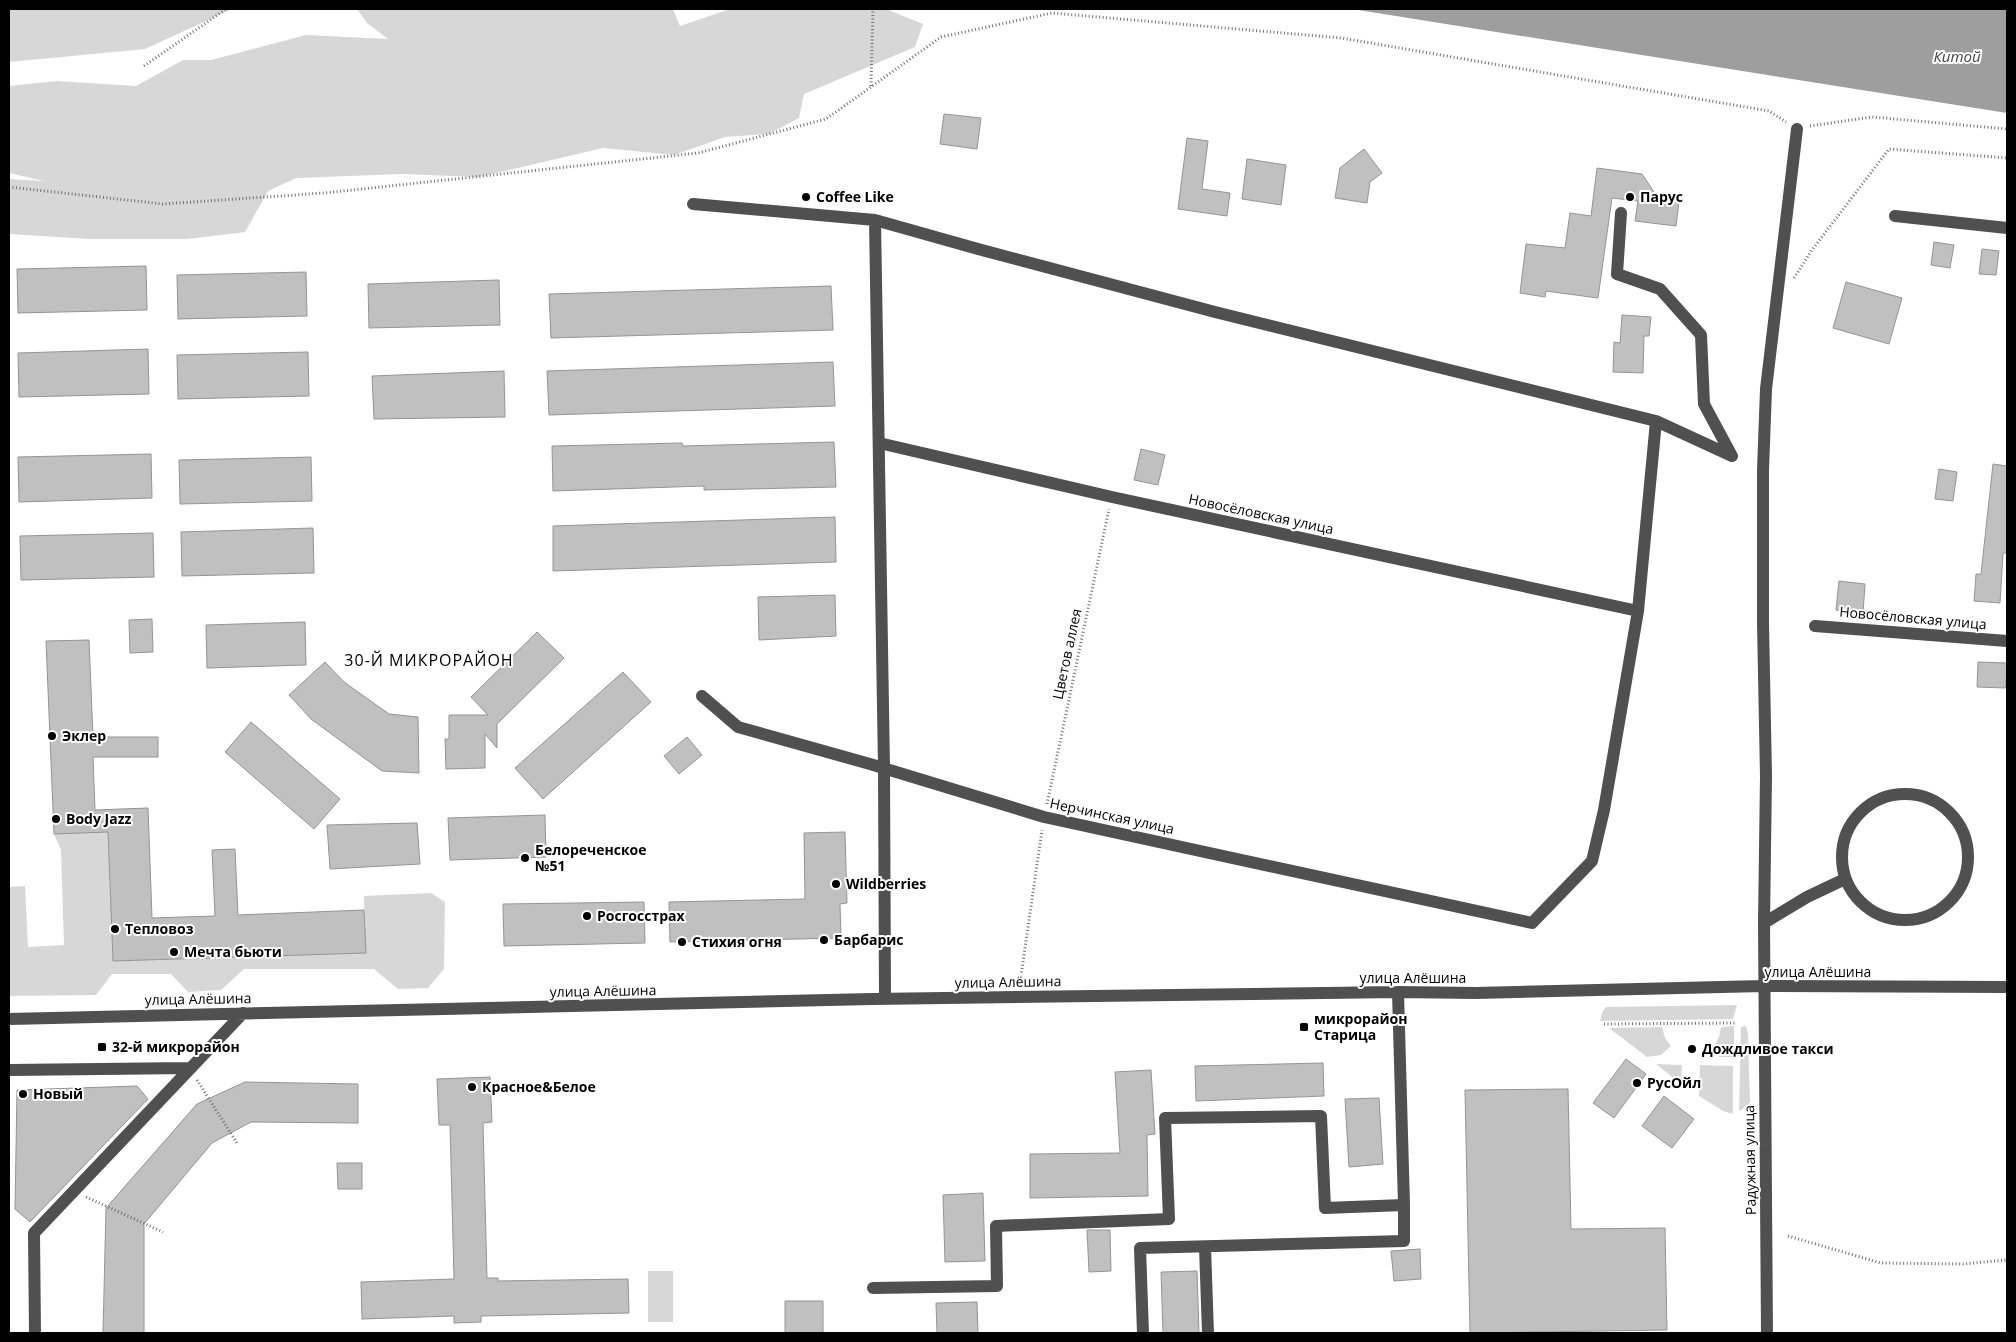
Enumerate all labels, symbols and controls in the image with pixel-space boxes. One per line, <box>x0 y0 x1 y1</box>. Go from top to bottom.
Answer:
water label: Китой <box>1933 46 1981 66</box>
place label: Coffee Like <box>816 187 894 206</box>
place label: Парус <box>1640 187 1683 206</box>
marker: Coffee Like <box>800 191 812 203</box>
marker: Парус <box>1624 191 1636 203</box>
street label: Новосёловская улица <box>1187 489 1335 538</box>
street label: Новосёловская улица <box>1839 602 1988 633</box>
street label: Цветов аллея <box>1048 607 1085 701</box>
district label: 30-Й МИКРОРАЙОН <box>344 649 514 671</box>
place label: Эклер <box>62 726 106 745</box>
marker: Эклер <box>46 730 58 742</box>
street label: Нерчинская улица <box>1048 793 1176 838</box>
place label: Body Jazz <box>66 809 131 828</box>
marker: Body Jazz <box>50 813 62 825</box>
place label: Белореченское №51 <box>535 840 647 875</box>
marker: Белореченское №51 <box>519 852 531 864</box>
place label: Wildberries <box>846 874 926 893</box>
marker: Wildberries <box>830 878 842 890</box>
place label: Росгосстрах <box>597 906 685 925</box>
marker: Росгосстрах <box>581 910 593 922</box>
place label: Тепловоз <box>125 919 194 938</box>
marker: Тепловоз <box>109 923 121 935</box>
place label: Барбарис <box>834 930 904 949</box>
place label: Стихия огня <box>692 932 782 951</box>
marker: Барбарис <box>818 934 830 946</box>
marker: Стихия огня <box>676 936 688 948</box>
place label: Мечта бьюти <box>184 942 282 961</box>
marker: Мечта бьюти <box>168 946 180 958</box>
street label: улица Алёшина <box>1765 962 1871 981</box>
street label: улица Алёшина <box>1360 968 1466 987</box>
street label: улица Алёшина <box>954 971 1062 992</box>
street label: улица Алёшина <box>549 980 657 1001</box>
street label: улица Алёшина <box>144 988 252 1009</box>
place label: микрорайон Старица <box>1314 1009 1407 1044</box>
marker: микрорайон Старица <box>1298 1021 1310 1033</box>
place label: 32-й микрорайон <box>112 1037 240 1056</box>
place label: Дождливое такси <box>1702 1039 1834 1058</box>
marker: 32-й микрорайон <box>96 1041 108 1053</box>
marker: Дождливое такси <box>1686 1043 1698 1055</box>
place label: РусОйл <box>1647 1073 1701 1092</box>
place label: Красное&Белое <box>482 1077 596 1096</box>
marker: РусОйл <box>1631 1077 1643 1089</box>
marker: Красное&Белое <box>466 1081 478 1093</box>
place label: Новый <box>33 1084 83 1103</box>
marker: Новый <box>17 1088 29 1100</box>
street label: Радужная улица <box>1739 1105 1760 1215</box>

